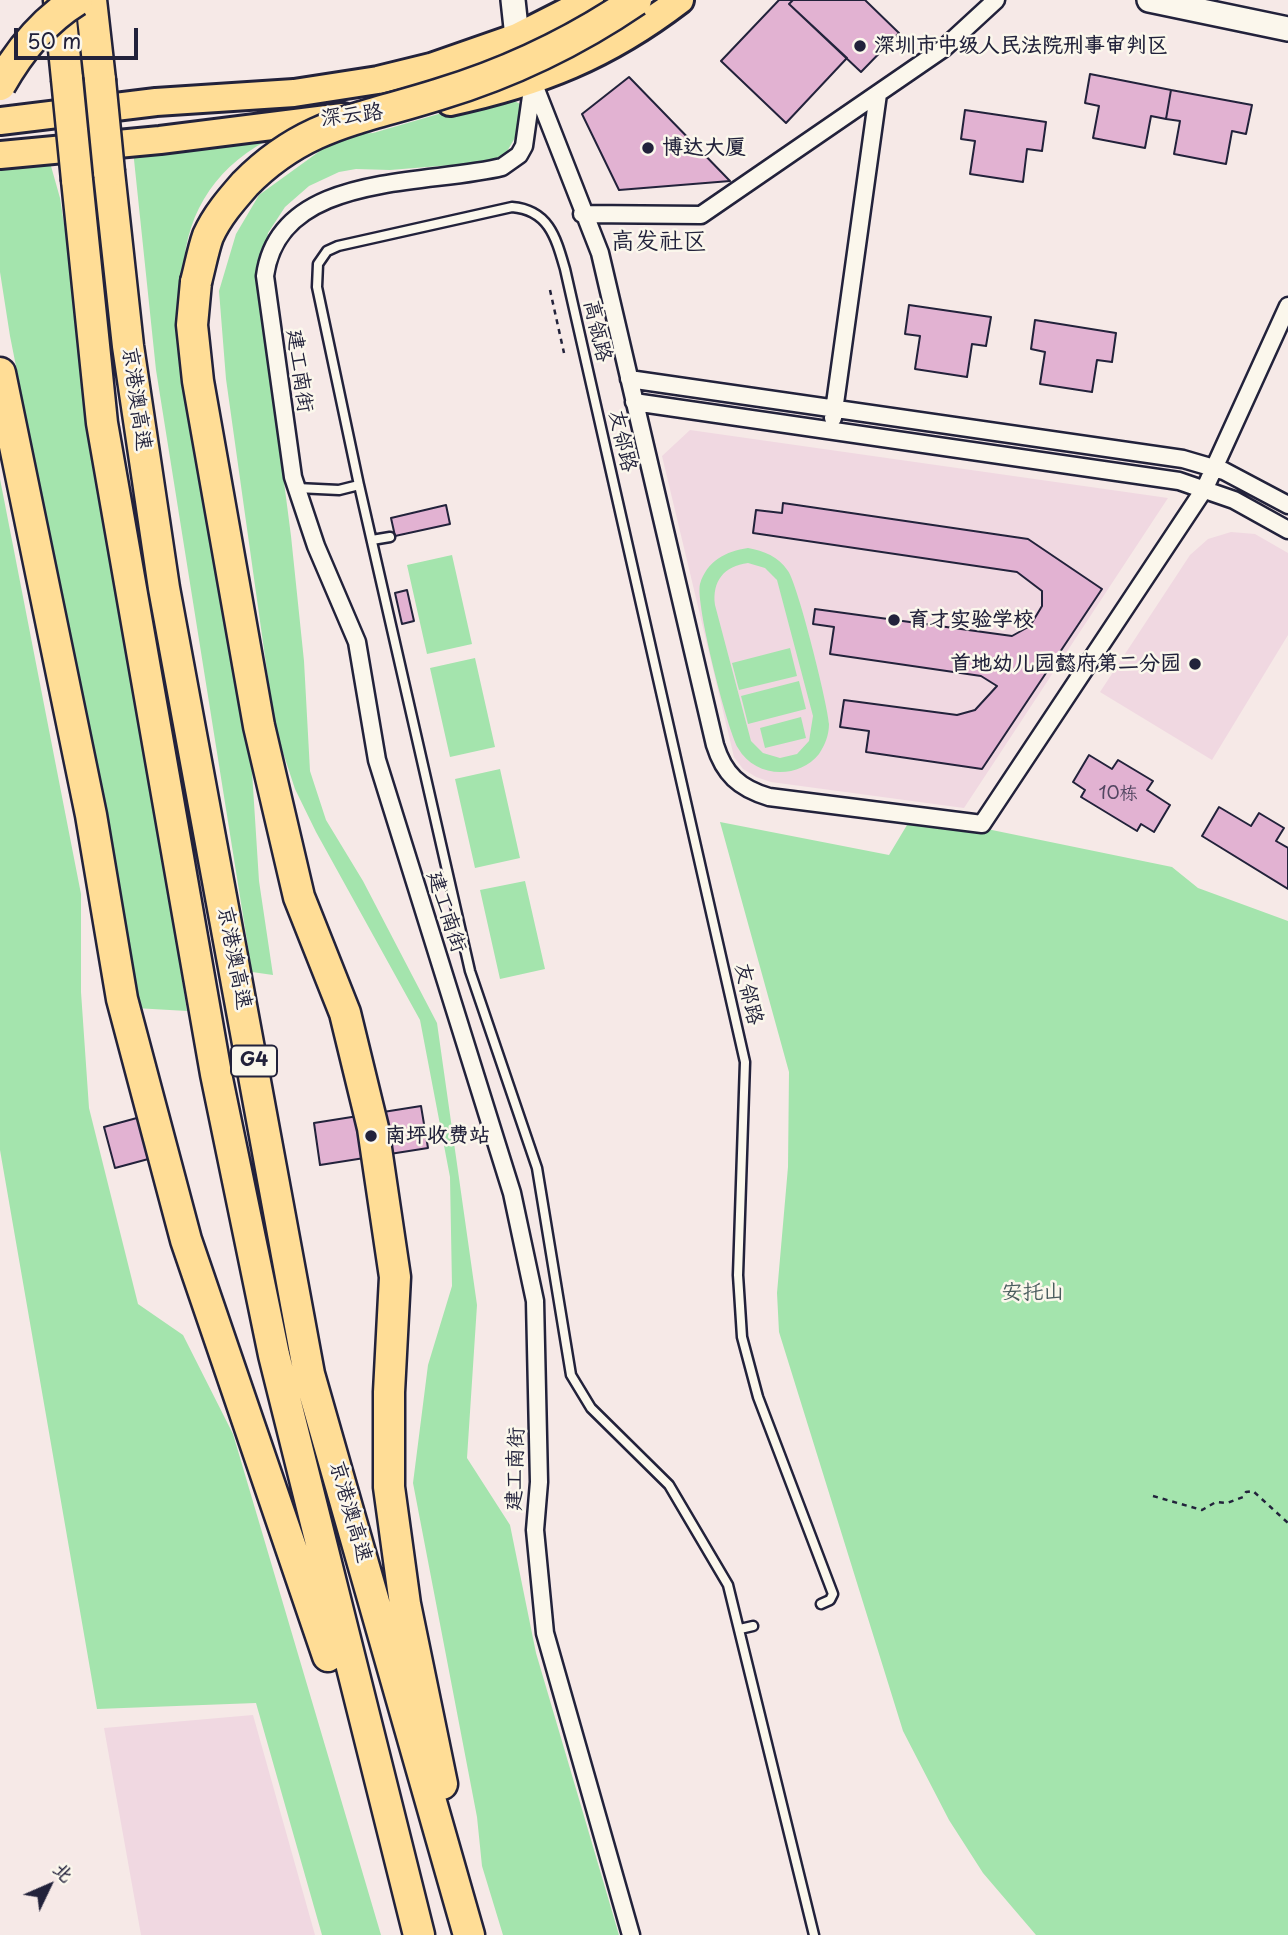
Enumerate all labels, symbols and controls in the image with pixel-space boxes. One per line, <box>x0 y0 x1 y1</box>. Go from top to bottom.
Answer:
scale bar <box>18 14 142 58</box>
text: 50 m <box>27 24 81 56</box>
place label: 深圳市中级人民法院刑事审判区 <box>874 33 1168 59</box>
marker: 深圳市中级人民法院刑事审判区 <box>852 38 868 54</box>
street label: 深云路 <box>319 100 385 132</box>
place label: 博达大厦 <box>662 135 746 161</box>
marker: 博达大厦 <box>640 140 656 156</box>
district label: 高发社区 <box>611 228 707 256</box>
street label: 高瓴路 <box>578 297 616 365</box>
street label: 建工南街 <box>281 328 317 414</box>
street label: 京港澳高速 <box>116 345 156 453</box>
street label: 友邻路 <box>603 407 641 475</box>
place label: 育才实验学校 <box>908 607 1034 633</box>
marker: 育才实验学校 <box>886 612 902 628</box>
place label: 首地幼儿园懿府第二分园 <box>950 651 1181 677</box>
marker: 首地幼儿园懿府第二分园 <box>1187 656 1203 672</box>
house number: 10栋 <box>1098 783 1138 805</box>
street label: 建工南街 <box>421 868 471 956</box>
street label: 京港澳高速 <box>212 904 256 1012</box>
street label: 友邻路 <box>729 960 767 1028</box>
road number: G4 <box>231 1046 277 1077</box>
place label: 南坪收费站 <box>385 1123 490 1149</box>
marker: 南坪收费站 <box>363 1128 379 1144</box>
park label: 安托山 <box>1002 1280 1064 1306</box>
street label: 建工南街 <box>502 1427 530 1511</box>
street label: 京港澳高速 <box>323 1458 377 1566</box>
north arrow <box>14 1851 84 1921</box>
text: 北 <box>47 1855 81 1888</box>

